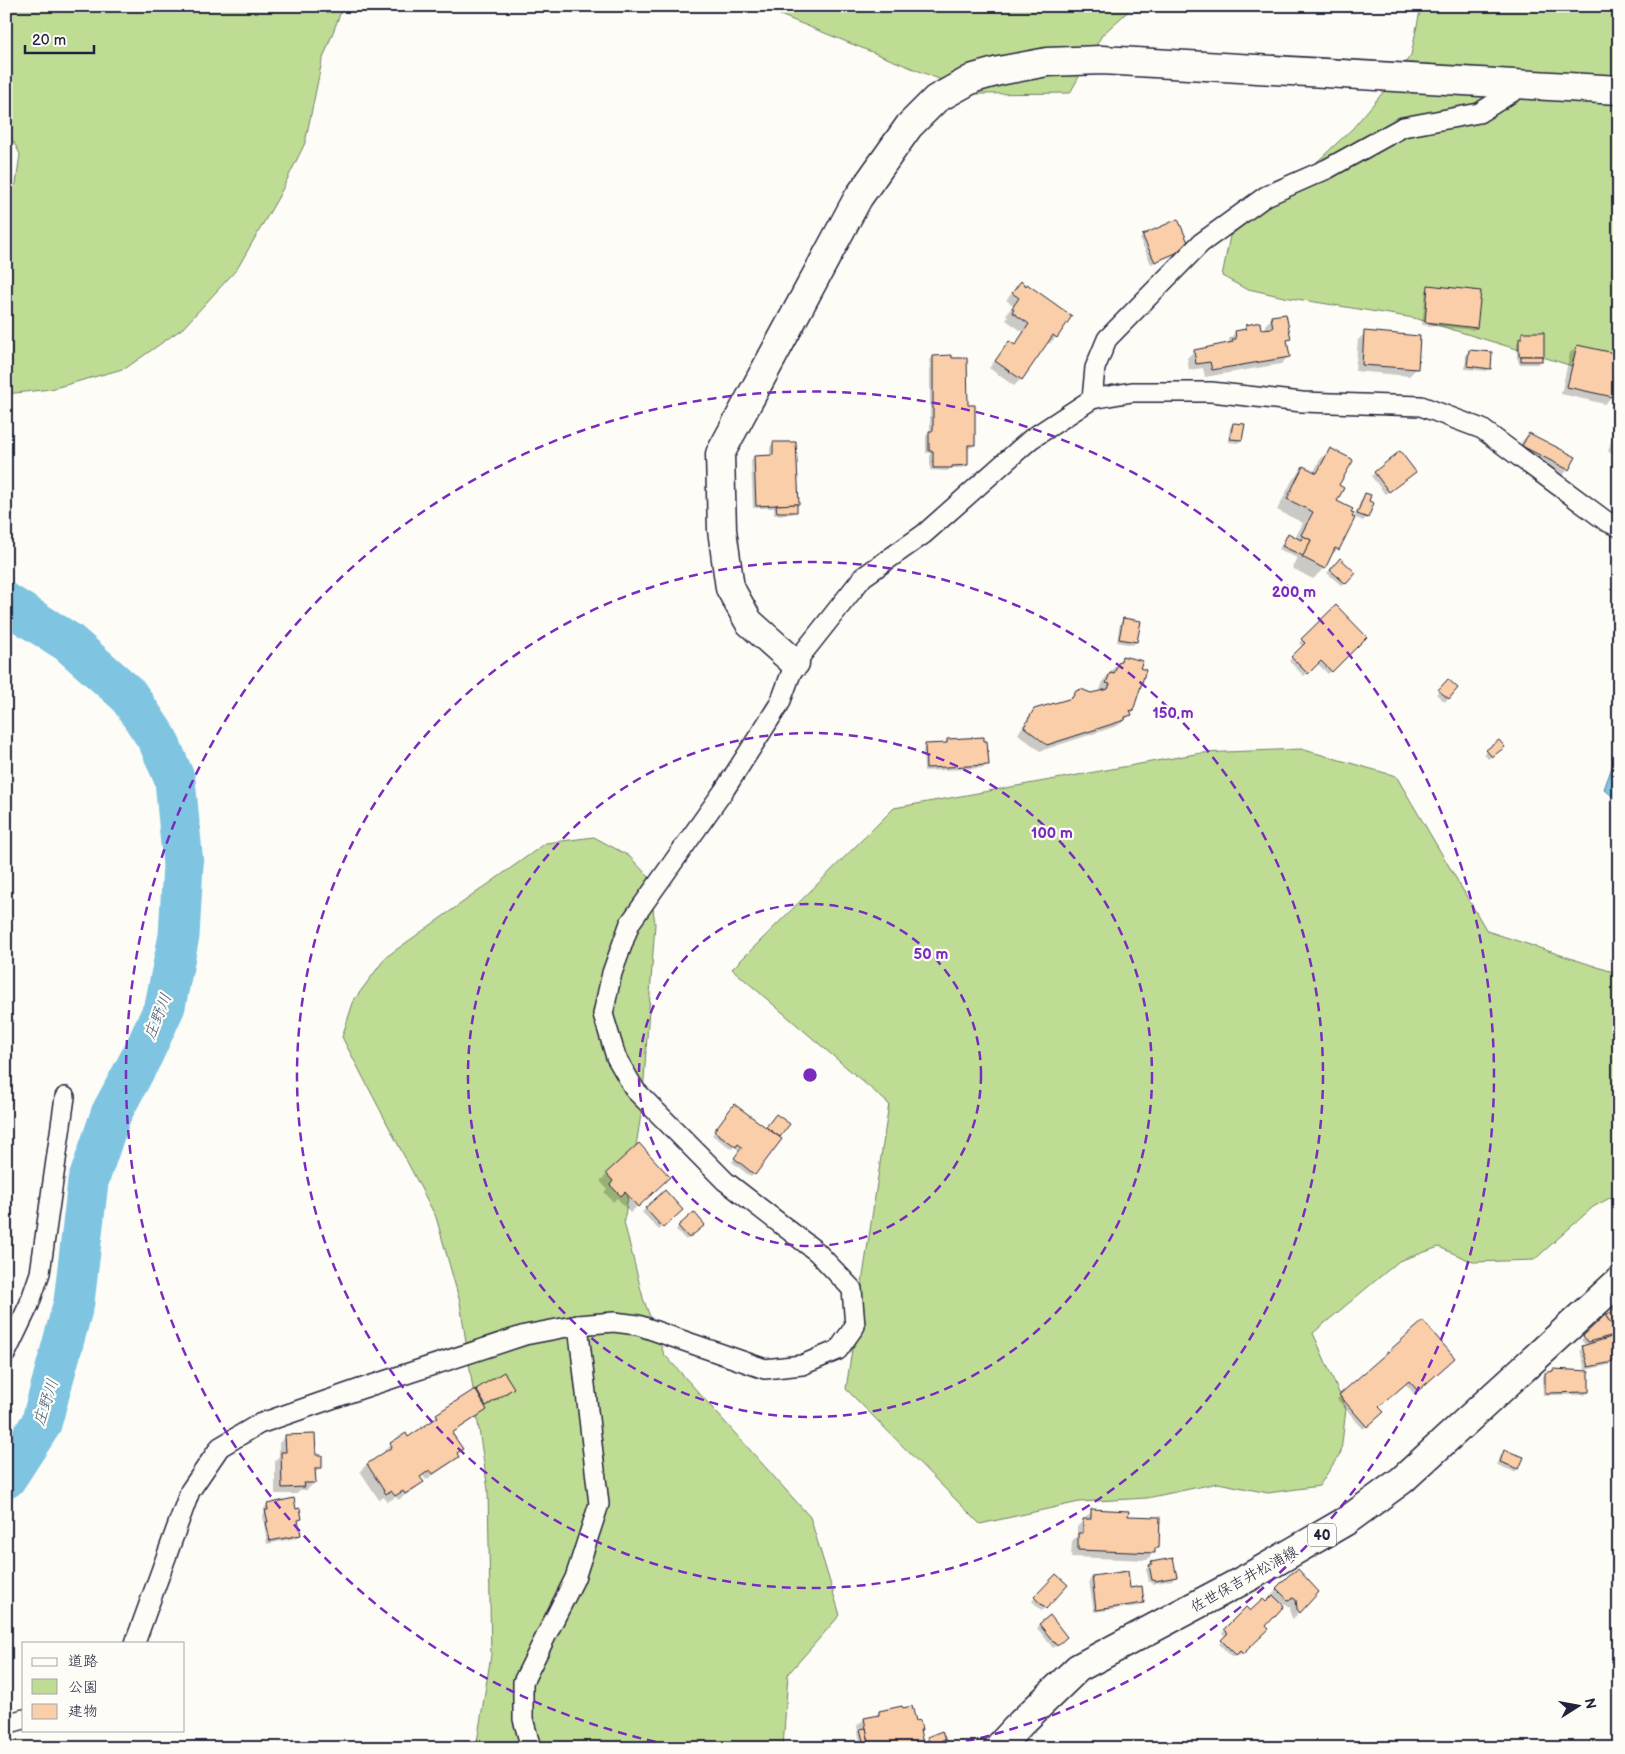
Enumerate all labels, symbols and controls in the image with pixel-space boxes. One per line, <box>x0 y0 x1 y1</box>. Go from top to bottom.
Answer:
scale bar <box>25 22 94 54</box>
text: 20 m <box>32 31 66 50</box>
text: 200 m <box>1272 583 1316 602</box>
text: 150 m <box>1152 704 1194 723</box>
text: 100 m <box>1031 824 1073 843</box>
text: 50 m <box>914 945 949 964</box>
water label: 庄野川 <box>141 991 176 1042</box>
centre of rings <box>801 1066 819 1084</box>
water label: 庄野川 <box>30 1377 63 1428</box>
road number: 40 <box>1308 1524 1336 1546</box>
street label: 佐世保吉井松浦線 <box>1187 1542 1301 1617</box>
legend <box>22 1642 185 1732</box>
text: 道路 <box>68 1652 98 1671</box>
text: 公園 <box>68 1678 98 1697</box>
north arrow <box>1552 1682 1602 1732</box>
text: N <box>1581 1697 1600 1710</box>
text: 建物 <box>68 1702 98 1721</box>

